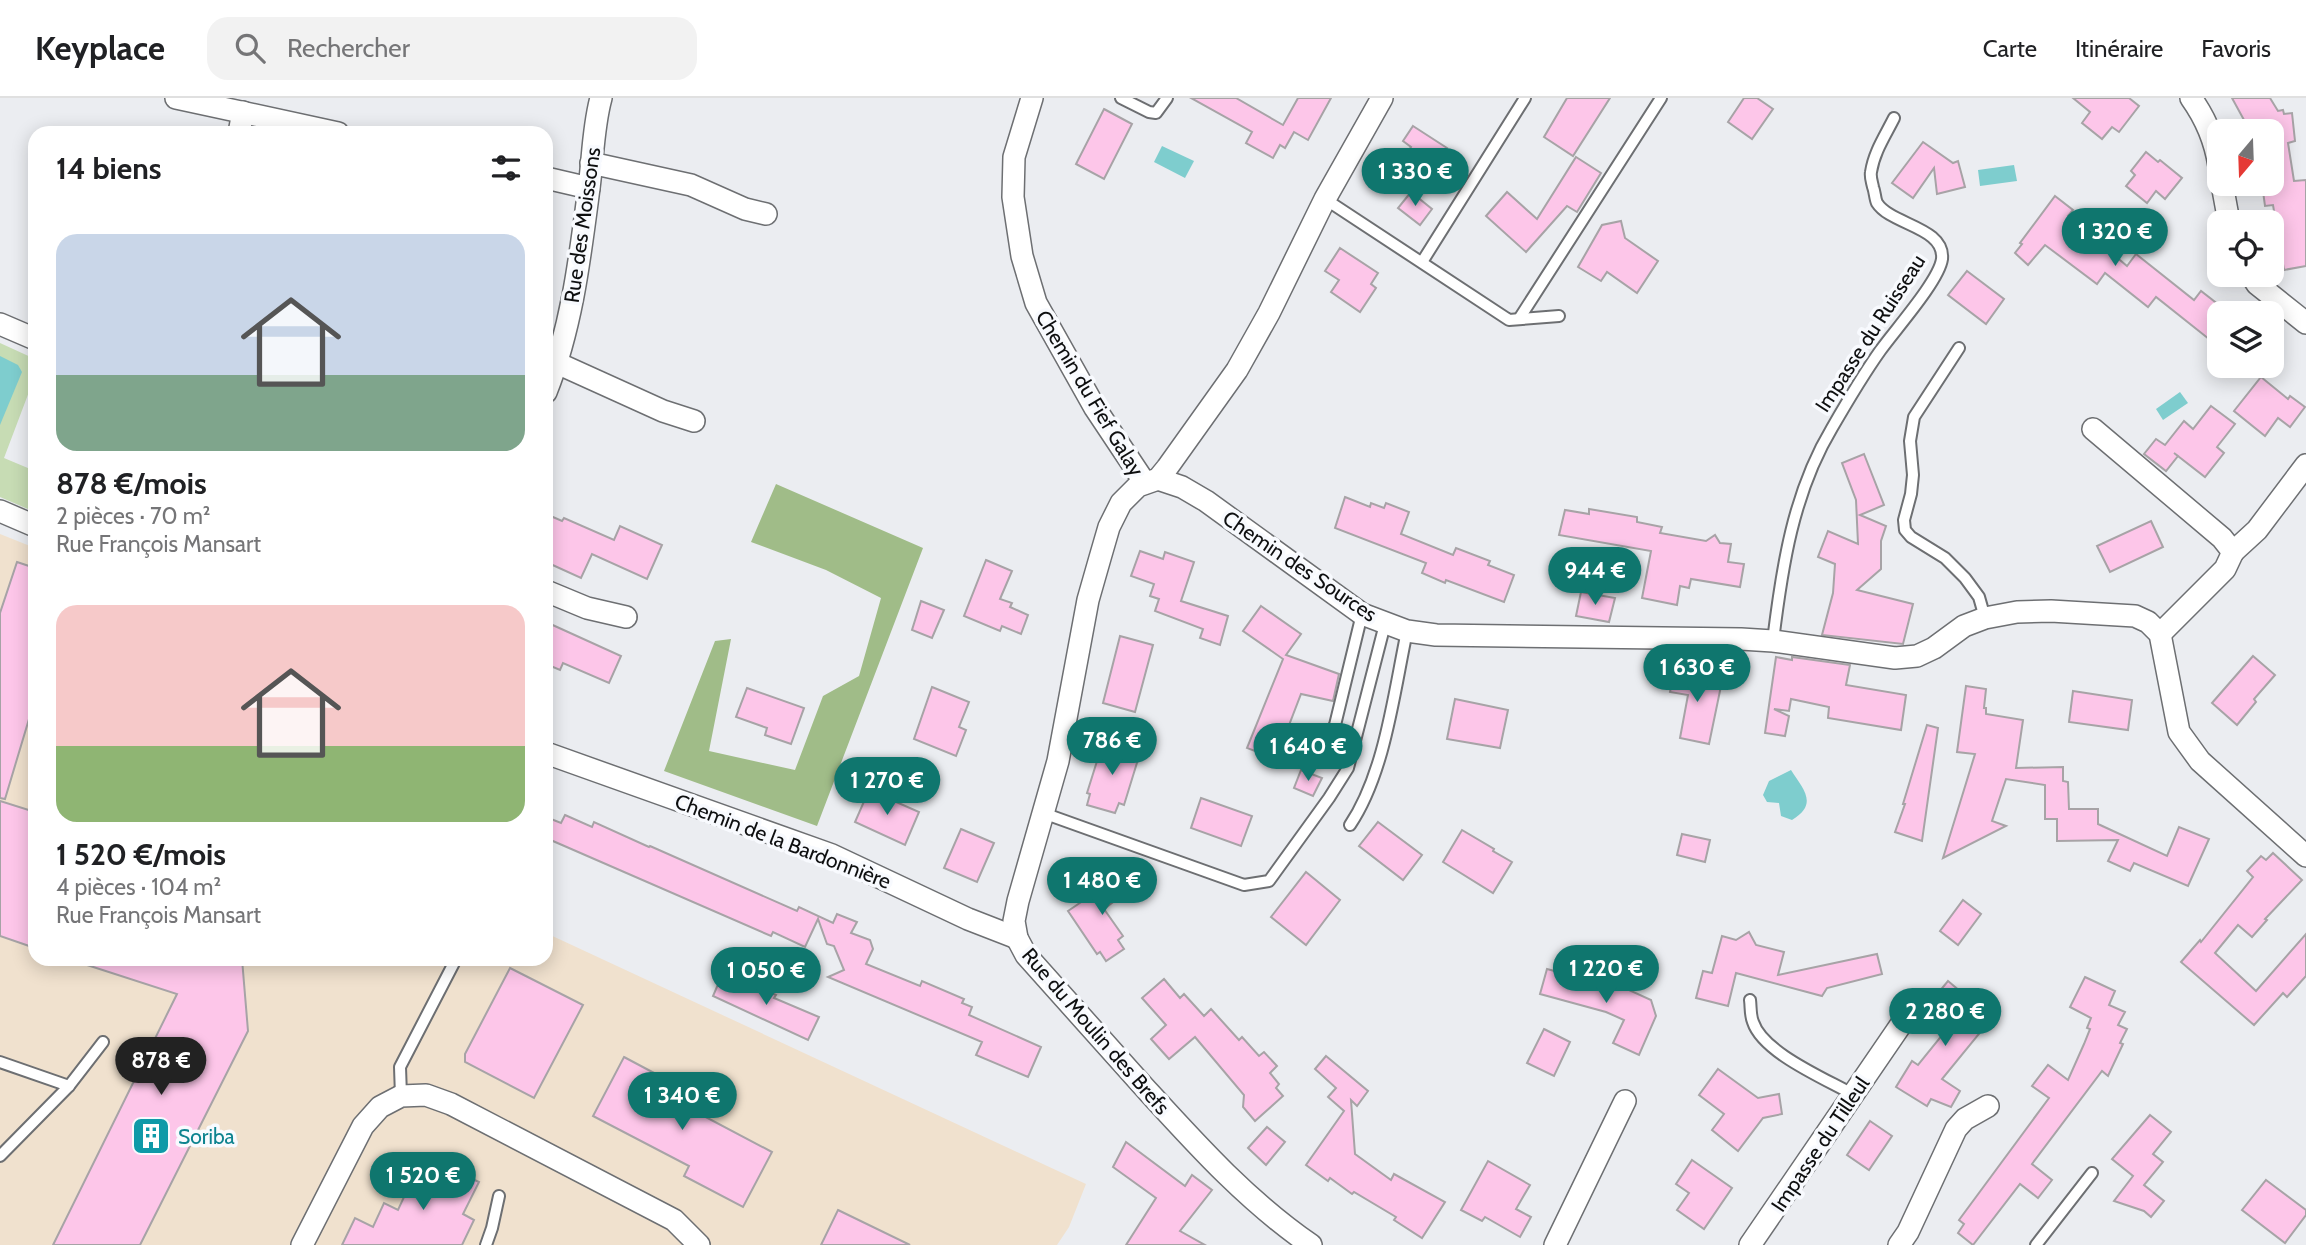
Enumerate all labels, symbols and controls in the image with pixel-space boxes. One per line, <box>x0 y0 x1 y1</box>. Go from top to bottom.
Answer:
search box <box>207 17 697 80</box>
text: Keyplace <box>35 28 165 68</box>
icon: search <box>231 29 269 67</box>
text: Rechercher <box>287 32 410 64</box>
text: Carte <box>1983 34 2037 63</box>
text: Itinéraire <box>2075 34 2163 63</box>
text: Favoris <box>2201 34 2271 63</box>
north arrow <box>2207 119 2284 196</box>
map controls <box>2207 119 2284 378</box>
street label: Rue des Moissons <box>559 145 605 304</box>
pin: 1 330 € <box>1350 148 1480 208</box>
icon: filters <box>487 149 525 187</box>
text: 14 biens <box>56 150 161 187</box>
text: 1 330 € <box>1378 157 1452 185</box>
pin: 1 320 € <box>2050 208 2180 268</box>
button: locate <box>2207 210 2284 287</box>
text: 1 320 € <box>2078 217 2152 245</box>
street label: Impasse du Ruisseau <box>1810 250 1930 416</box>
icon: home <box>228 279 354 405</box>
button: layers <box>2207 301 2284 378</box>
street label: Chemin du Fief Galay <box>1031 306 1150 481</box>
text: 878 €/mois <box>56 465 207 502</box>
text: 2 pièces · 70 m² <box>56 502 211 530</box>
street label: Chemin des Sources <box>1218 505 1382 627</box>
text: Rue François Mansart <box>56 530 261 558</box>
pin: 944 € <box>1546 547 1644 607</box>
text: 944 € <box>1564 556 1626 584</box>
pin: 1 630 € <box>1632 644 1762 704</box>
icon: home <box>228 650 354 776</box>
text: 1 630 € <box>1659 653 1735 681</box>
pin: 786 € <box>1063 718 1161 777</box>
pin: 1 640 € <box>1243 724 1373 783</box>
text: 786 € <box>1083 726 1141 754</box>
text: 1 640 € <box>1269 732 1347 760</box>
pin: 1 270 € <box>822 758 952 817</box>
text: 1 270 € <box>850 766 924 794</box>
street label: Chemin de la Bardonnière <box>671 788 895 894</box>
text: 1 520 €/mois <box>56 836 226 873</box>
pin: 1 480 € <box>1037 858 1167 917</box>
text: 1 480 € <box>1063 866 1141 894</box>
text: 4 pièces · 104 m² <box>56 873 221 901</box>
text: Rue François Mansart <box>56 901 261 929</box>
street label: Rue du Moulin des Brefs <box>1017 943 1175 1120</box>
pin: 1 220 € <box>1541 946 1671 1005</box>
pin: 1 050 € <box>701 948 831 1007</box>
text: 1 220 € <box>1569 954 1643 982</box>
text: 1 050 € <box>727 956 805 984</box>
pin: 2 280 € <box>1880 988 2010 1048</box>
text: 2 280 € <box>1905 997 1985 1025</box>
pin: 878 € <box>112 1038 210 1097</box>
text: 878 € <box>131 1046 191 1074</box>
pin: 1 340 € <box>617 1072 747 1132</box>
street label: Impasse du Tilleul <box>1766 1072 1874 1216</box>
text: 1 340 € <box>644 1081 720 1109</box>
building icon: Soriba <box>130 1115 172 1157</box>
place label: Soriba <box>178 1124 235 1149</box>
pin: 1 520 € <box>358 1152 488 1212</box>
text: 1 520 € <box>386 1161 460 1189</box>

